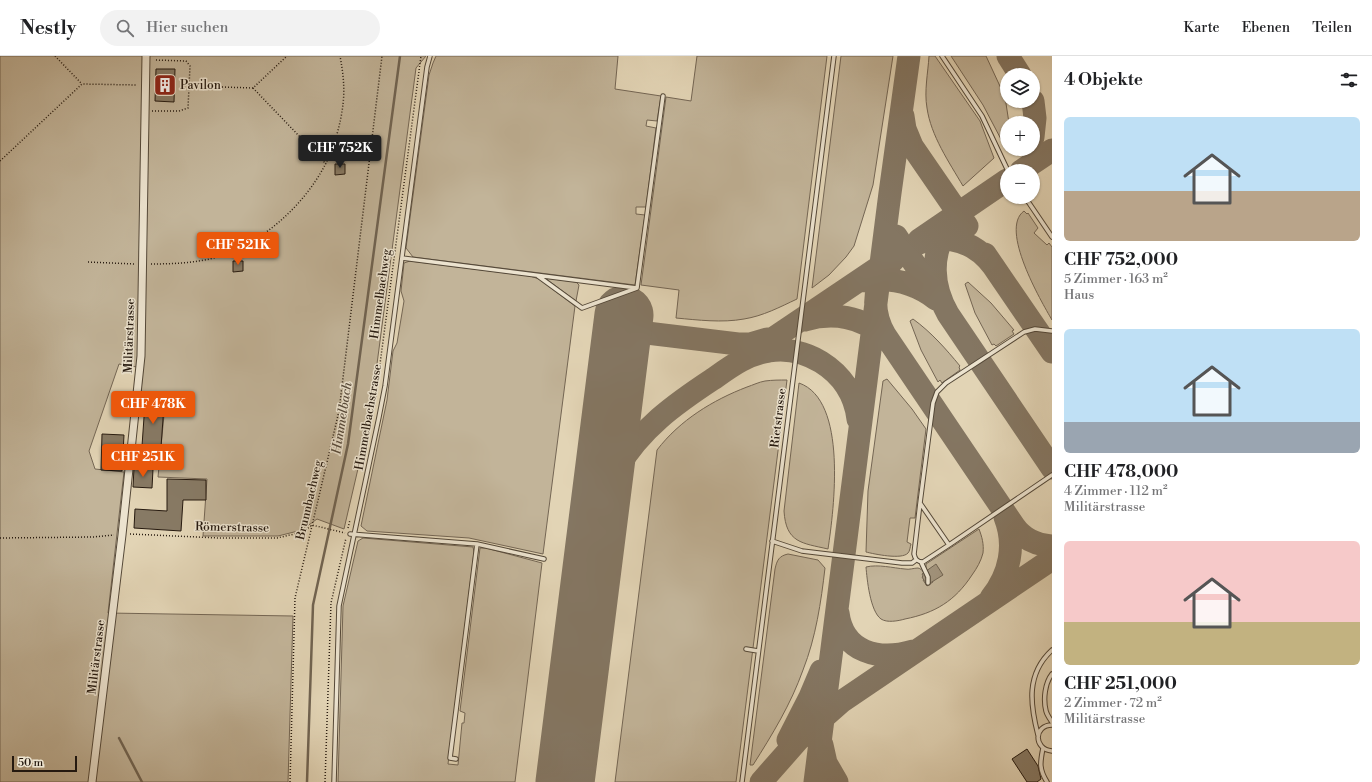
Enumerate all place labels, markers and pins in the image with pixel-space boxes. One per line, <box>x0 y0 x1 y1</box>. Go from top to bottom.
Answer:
building icon: Pavilon <box>152 72 178 98</box>
place label: Pavilon <box>180 78 221 93</box>
pin: CHF 752K <box>299 135 381 169</box>
pin: CHF 521K <box>197 232 279 266</box>
pin: CHF 478K <box>112 391 194 425</box>
pin: CHF 251K <box>102 444 184 478</box>

